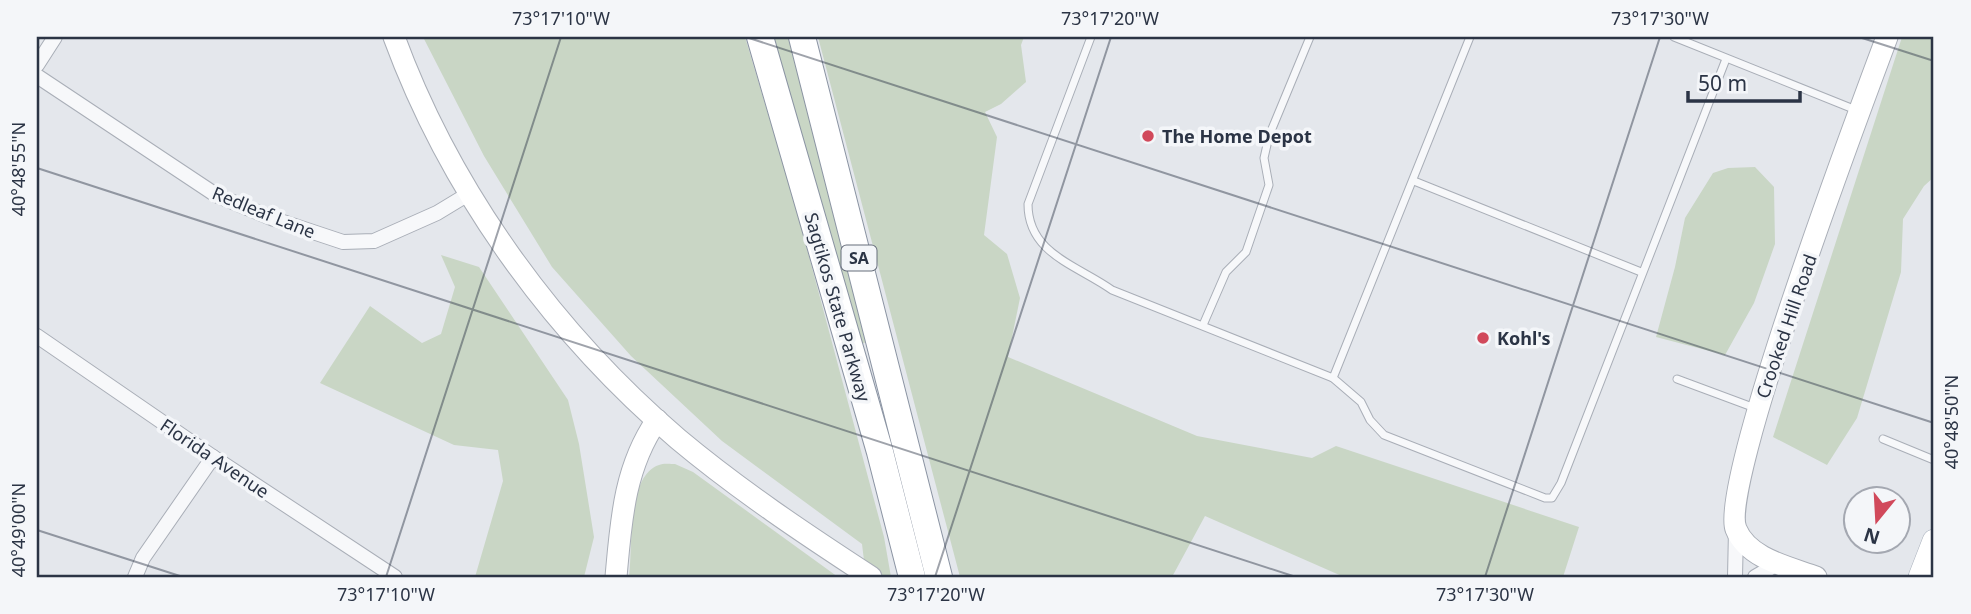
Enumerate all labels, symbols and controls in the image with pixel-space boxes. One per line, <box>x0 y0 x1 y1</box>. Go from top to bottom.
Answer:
text: 73°17'10"W <box>512 6 610 30</box>
text: 73°17'20"W <box>1061 6 1159 30</box>
text: 73°17'30"W <box>1611 6 1709 30</box>
scale bar <box>1688 60 1800 104</box>
text: 50 m <box>1698 69 1747 97</box>
text: 40°48'55"N <box>6 122 30 216</box>
place label: The Home Depot <box>1162 124 1312 148</box>
marker: The Home Depot <box>1140 128 1156 144</box>
street label: Redleaf Lane <box>209 180 319 244</box>
street label: Sagtikos State Parkway <box>800 210 877 405</box>
road number: SA <box>842 246 876 270</box>
street label: Crooked Hill Road <box>1750 251 1822 401</box>
place label: Kohl's <box>1497 326 1551 350</box>
marker: Kohl's <box>1475 330 1491 346</box>
text: 40°48'50"N <box>1939 375 1963 469</box>
street label: Florida Avenue <box>156 413 274 503</box>
text: 40°49'00"N <box>6 483 30 577</box>
north arrow <box>1842 484 1912 554</box>
text: N <box>1860 521 1883 551</box>
text: 73°17'10"W <box>337 582 435 606</box>
text: 73°17'20"W <box>887 582 985 606</box>
text: 73°17'30"W <box>1436 582 1534 606</box>

